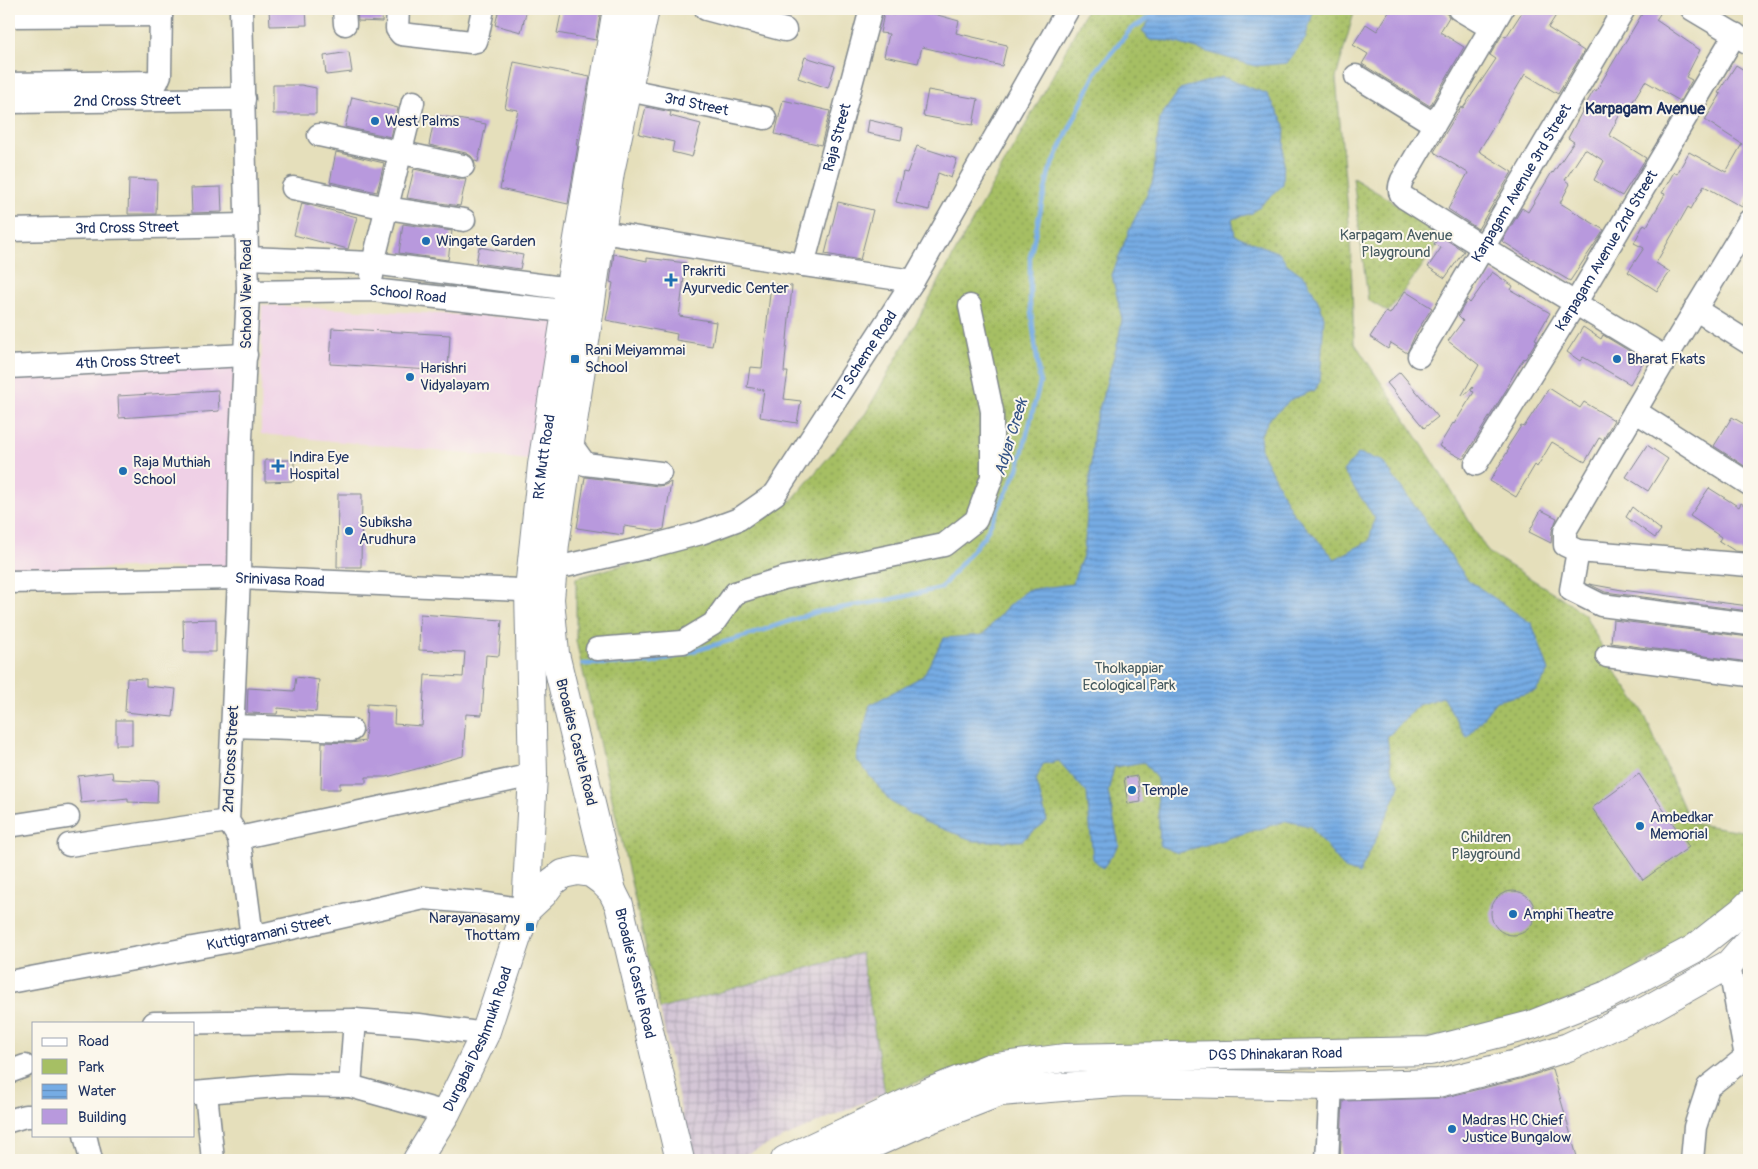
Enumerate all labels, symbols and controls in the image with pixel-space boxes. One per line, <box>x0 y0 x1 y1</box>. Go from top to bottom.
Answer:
street label: 3rd Street <box>663 88 731 120</box>
street label: 2nd Cross Street <box>73 90 182 111</box>
street label: Karpagam Avenue 3rd Street <box>1467 99 1576 266</box>
district label: Karpagam Avenue <box>1585 99 1706 119</box>
street label: Raja Street <box>819 100 855 174</box>
place label: West Palms <box>385 112 460 131</box>
marker: West Palms <box>369 115 381 127</box>
street label: Karpagam Avenue 2nd Street <box>1551 166 1662 335</box>
street label: 3rd Cross Street <box>75 217 180 238</box>
park label: Karpagam Avenue Playground <box>1340 226 1453 262</box>
place label: Wingate Garden <box>436 232 536 251</box>
marker: Wingate Garden <box>420 235 432 247</box>
street label: School View Road <box>237 239 256 349</box>
place label: Prakriti Ayurvedic Center <box>682 262 790 298</box>
marker: Prakriti Ayurvedic Center <box>664 273 678 287</box>
street label: School Road <box>368 280 447 308</box>
street label: TP Scheme Road <box>828 307 901 406</box>
place label: Rani Meiyammai School <box>585 341 685 377</box>
street label: 4th Cross Street <box>75 349 182 373</box>
place label: Bharat Fkats <box>1627 350 1706 369</box>
marker: Rani Meiyammai School <box>569 353 581 365</box>
marker: Bharat Fkats <box>1611 353 1623 365</box>
place label: Harishri Vidyalayam <box>420 359 490 395</box>
marker: Harishri Vidyalayam <box>404 371 416 383</box>
water label: Adyar Creek <box>990 395 1033 478</box>
street label: RK Mutt Road <box>529 413 559 501</box>
place label: Indira Eye Hospital <box>289 448 349 484</box>
place label: Raja Muthiah School <box>133 453 211 489</box>
marker: Indira Eye Hospital <box>271 459 285 473</box>
marker: Raja Muthiah School <box>117 465 129 477</box>
place label: Subiksha Arudhura <box>359 513 416 549</box>
marker: Subiksha Arudhura <box>343 525 355 537</box>
street label: Srinivasa Road <box>235 568 325 591</box>
park label: Tholkappiar Ecological Park <box>1082 659 1176 695</box>
street label: Broadies Castle Road <box>551 677 601 807</box>
street label: 2nd Cross Street <box>219 704 243 813</box>
place label: Temple <box>1142 781 1189 800</box>
marker: Temple <box>1126 784 1138 796</box>
place label: Ambedkar Memorial <box>1650 808 1714 844</box>
marker: Ambedkar Memorial <box>1634 820 1646 832</box>
park label: Children Playground <box>1451 828 1521 864</box>
place label: Amphi Theatre <box>1523 905 1614 924</box>
street label: Broadie's Castle Road <box>611 906 660 1040</box>
marker: Amphi Theatre <box>1507 908 1519 920</box>
place label: Narayanasamy Thottam <box>429 909 521 945</box>
street label: Kuttigramani Street <box>205 910 333 955</box>
marker: Narayanasamy Thottam <box>524 921 536 933</box>
street label: Durgabai Deshmukh Road <box>439 964 516 1115</box>
legend <box>32 1022 195 1136</box>
text: Road <box>78 1032 109 1051</box>
street label: DGS Dhinakaran Road <box>1208 1043 1343 1065</box>
text: Park <box>78 1058 105 1077</box>
text: Water <box>78 1082 117 1101</box>
text: Building <box>78 1108 126 1127</box>
place label: Madras HC Chief Justice Bungalow <box>1462 1111 1571 1147</box>
marker: Madras HC Chief Justice Bungalow <box>1446 1123 1458 1135</box>

